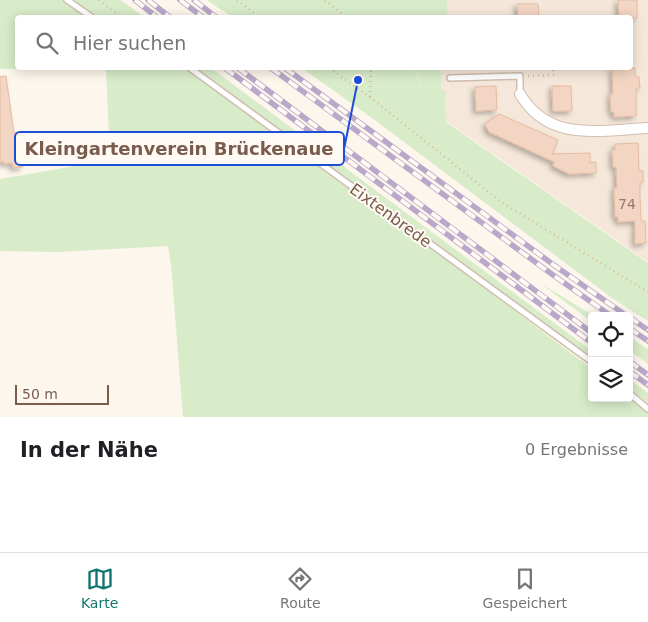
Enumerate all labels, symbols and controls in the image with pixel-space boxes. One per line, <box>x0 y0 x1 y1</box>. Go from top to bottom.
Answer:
search box <box>15 15 633 70</box>
icon: search <box>33 29 61 57</box>
text: Hier suchen <box>73 32 186 54</box>
callout: Kleingartenverein Brückenaue <box>15 132 344 165</box>
text: Kleingartenverein Brückenaue <box>25 138 333 159</box>
street label: Eixtenbrede <box>346 179 435 251</box>
house number: 74 <box>618 196 636 212</box>
map controls <box>588 312 633 402</box>
button: locate <box>588 312 633 357</box>
button: layers <box>588 357 633 402</box>
scale bar <box>15 382 109 405</box>
text: 50 m <box>22 386 58 402</box>
text: In der Nähe <box>20 438 158 462</box>
text: 0 Ergebnisse <box>525 440 628 459</box>
tab: Karte <box>81 565 118 611</box>
tab: Route <box>280 565 321 611</box>
tab: Gespeichert <box>483 565 567 611</box>

